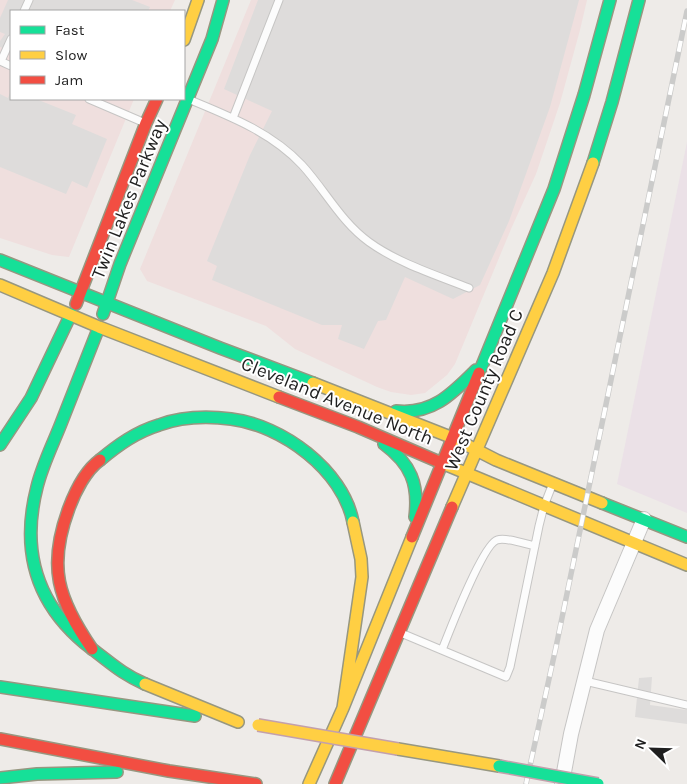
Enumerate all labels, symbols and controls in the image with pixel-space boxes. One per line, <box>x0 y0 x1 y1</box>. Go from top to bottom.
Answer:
legend <box>10 10 185 100</box>
text: Fast <box>55 21 85 39</box>
text: Slow <box>55 46 87 64</box>
text: Jam <box>55 71 83 89</box>
street label: Twin Lakes Parkway <box>87 116 171 282</box>
street label: West County Road C <box>440 306 528 474</box>
street label: Cleveland Avenue North <box>238 352 436 450</box>
north arrow <box>627 724 677 774</box>
text: N <box>631 736 650 752</box>

